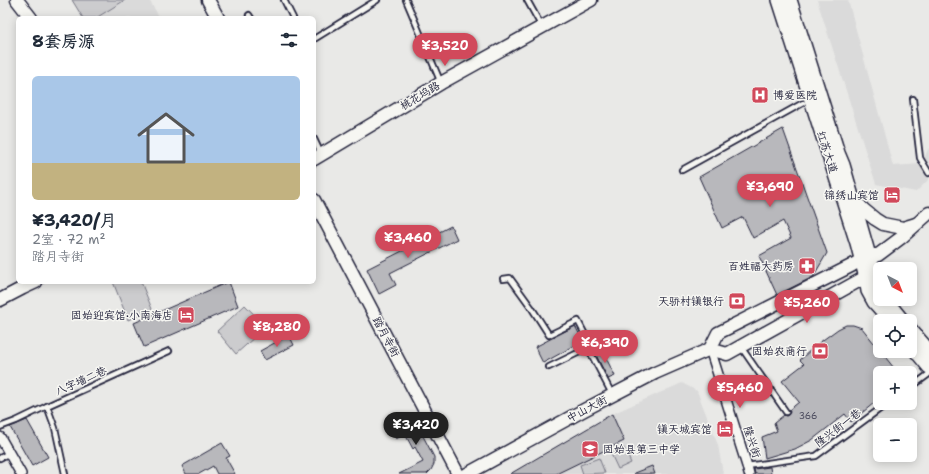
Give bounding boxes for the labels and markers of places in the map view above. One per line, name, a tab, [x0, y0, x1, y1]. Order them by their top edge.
pin: ¥3,520	[412, 33, 478, 67]
hospital icon: 博爱医院	[750, 85, 770, 105]
place label: 博爱医院	[773, 88, 817, 103]
pin: ¥3,690	[737, 174, 803, 208]
hotel icon: 锦绣山宾馆	[882, 185, 902, 205]
place label: 锦绣山宾馆	[824, 188, 879, 203]
pin: ¥3,460	[375, 225, 441, 259]
pharmacy icon: 百姓福大药房	[797, 256, 817, 276]
place label: 百姓福大药房	[728, 259, 794, 274]
pin: ¥5,260	[774, 290, 840, 324]
bank icon: 天骄村镇银行	[727, 291, 747, 311]
place label: 天骄村镇银行	[658, 294, 724, 309]
hotel icon: 固始迎宾馆·小南海店	[176, 305, 196, 325]
place label: 固始迎宾馆·小南海店	[71, 308, 173, 323]
pin: ¥8,280	[244, 314, 310, 348]
pin: ¥6,390	[572, 330, 638, 364]
bank icon: 固始农商行	[810, 341, 830, 361]
place label: 固始农商行	[752, 344, 807, 359]
pin: ¥5,460	[707, 375, 773, 409]
pin: ¥3,420	[383, 412, 449, 446]
hotel icon: 镇天城宾馆	[715, 419, 735, 439]
place label: 镇天城宾馆	[657, 422, 712, 437]
school or university icon: 固始县第三中学	[580, 439, 600, 459]
place label: 固始县第三中学	[603, 442, 680, 457]

